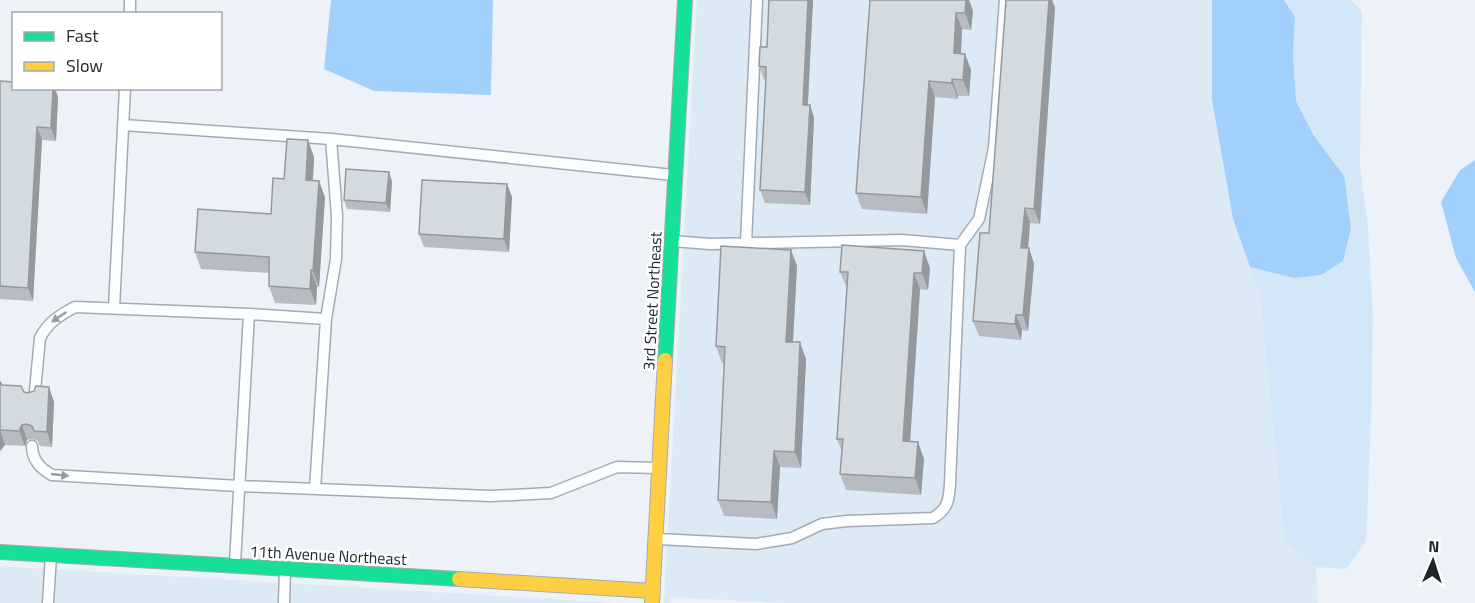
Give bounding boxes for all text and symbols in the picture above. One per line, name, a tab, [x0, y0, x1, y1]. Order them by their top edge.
legend	[12, 12, 222, 90]
text: Fast	[66, 22, 99, 49]
text: Slow	[66, 52, 103, 79]
street label: 3rd Street Northeast	[636, 231, 668, 371]
one-way arrow	[51, 311, 67, 322]
one-way arrow	[51, 470, 70, 480]
north arrow	[1403, 531, 1463, 591]
text: N	[1428, 534, 1440, 558]
street label: 11th Avenue Northeast	[249, 539, 408, 571]

